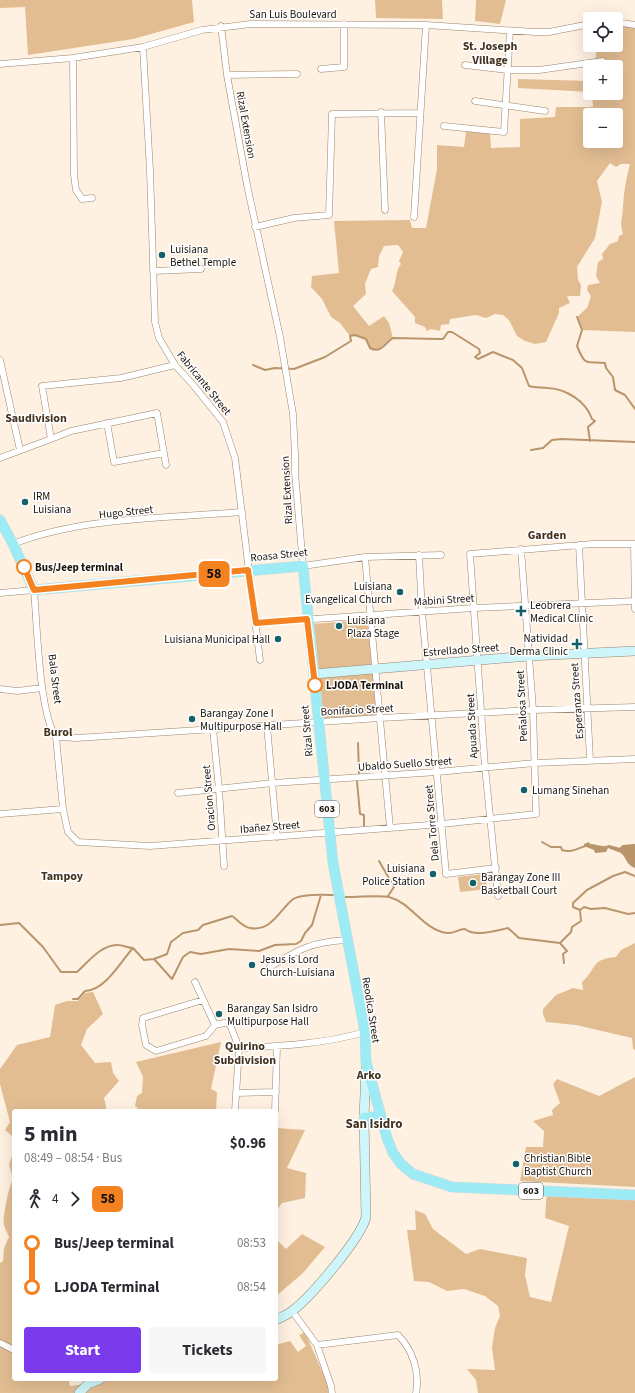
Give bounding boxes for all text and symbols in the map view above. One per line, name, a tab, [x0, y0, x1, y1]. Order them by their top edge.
street label: San Luis Boulevard	[249, 7, 337, 22]
map controls	[583, 12, 623, 148]
button: locate	[583, 12, 623, 52]
district label: St. Joseph Village	[463, 38, 518, 69]
button: +	[583, 60, 623, 100]
street label: Rizal Extension	[233, 90, 259, 160]
button: −	[583, 108, 623, 148]
place label: Luisiana Bethel Temple	[170, 242, 237, 270]
marker: Luisiana Bethel Temple	[157, 250, 167, 260]
street label: Fabricante Street	[173, 348, 235, 418]
district label: Saudivision	[5, 410, 67, 427]
street label: Rizal Extension	[278, 455, 296, 525]
place label: IRM Luisiana	[33, 489, 71, 517]
marker: IRM Luisiana	[20, 497, 30, 507]
street label: Hugo Street	[98, 502, 154, 522]
district label: Garden	[528, 527, 566, 544]
street label: Roasa Street	[250, 545, 309, 565]
marker: Bus/Jeep terminal	[16, 559, 32, 575]
place label: Bus/Jeep terminal	[35, 560, 124, 575]
line badge: 58	[196, 561, 232, 587]
text: 58	[207, 564, 221, 584]
place label: Luisiana Evangelical Church	[305, 579, 392, 607]
marker: Luisiana Evangelical Church	[395, 587, 405, 597]
street label: Mabini Street	[413, 590, 475, 610]
place label: Leobrera Medical Clinic	[530, 598, 593, 626]
marker: Leobrera Medical Clinic	[515, 605, 527, 617]
place label: Luisiana Plaza Stage	[347, 613, 400, 641]
marker: Luisiana Plaza Stage	[334, 621, 344, 631]
place label: Natividad Derma Clinic	[510, 631, 568, 659]
place label: Luisiana Municipal Hall	[164, 632, 270, 647]
marker: Luisiana Municipal Hall	[273, 634, 283, 644]
marker: Natividad Derma Clinic	[571, 638, 583, 650]
street label: Estrellado Street	[423, 640, 500, 660]
street label: Bala Street	[45, 653, 66, 705]
street label: Esperanza Street	[567, 662, 587, 740]
street label: Peñalosa Street	[513, 670, 531, 742]
marker: LJODA Terminal	[307, 677, 323, 693]
place label: LJODA Terminal	[326, 678, 404, 693]
street label: Apuada Street	[463, 693, 481, 759]
street label: Bonifacio Street	[320, 701, 394, 719]
street label: Rizal Street	[297, 704, 317, 757]
place label: Barangay Zone I Multipurpose Hall	[200, 706, 282, 734]
marker: Barangay Zone I Multipurpose Hall	[187, 714, 197, 724]
district label: Burol	[44, 724, 73, 741]
street label: Ubaldo Suello Street	[357, 753, 453, 775]
street label: Oracion Street	[199, 764, 219, 831]
place label: Lumang Sinehan	[532, 783, 609, 798]
street label: Dela Torre Street	[421, 784, 443, 862]
marker: Lumang Sinehan	[519, 785, 529, 795]
road number: 603	[315, 801, 339, 817]
street label: Ibañez Street	[239, 817, 301, 837]
place label: Luisiana Police Station	[362, 861, 425, 889]
district label: Tampoy	[41, 868, 84, 885]
marker: Luisiana Police Station	[428, 869, 438, 879]
place label: Barangay Zone III Basketball Court	[481, 870, 560, 898]
marker: Barangay Zone III Basketball Court	[468, 878, 478, 888]
place label: Jesus is Lord Church-Luisiana	[260, 952, 335, 980]
marker: Jesus is Lord Church-Luisiana	[247, 960, 257, 970]
street label: Reodica Street	[358, 976, 384, 1044]
place label: Barangay San Isidro Multipurpose Hall	[227, 1001, 318, 1029]
marker: Barangay San Isidro Multipurpose Hall	[214, 1009, 224, 1019]
district label: Quirino Subdivision	[214, 1038, 276, 1069]
district label: Arko	[356, 1067, 382, 1084]
district label: San Isidro	[345, 1115, 403, 1133]
text: 5 min	[24, 1118, 78, 1150]
text: $0.96	[230, 1133, 266, 1154]
text: 08:49 – 08:54 · Bus	[24, 1149, 122, 1167]
place label: Christian Bible Baptist Church	[524, 1151, 592, 1179]
marker: Christian Bible Baptist Church	[511, 1159, 521, 1169]
road number: 603	[519, 1183, 543, 1199]
icon: walk	[24, 1188, 46, 1210]
icon: forward	[64, 1188, 86, 1210]
text: 58	[100, 1189, 115, 1209]
text: 4	[52, 1190, 58, 1208]
text: Bus/Jeep terminal	[54, 1233, 174, 1254]
text: 08:53	[237, 1234, 266, 1252]
text: LJODA Terminal	[54, 1277, 159, 1298]
text: 08:54	[237, 1278, 266, 1296]
button: Start	[24, 1327, 141, 1373]
button: Tickets	[149, 1327, 266, 1373]

